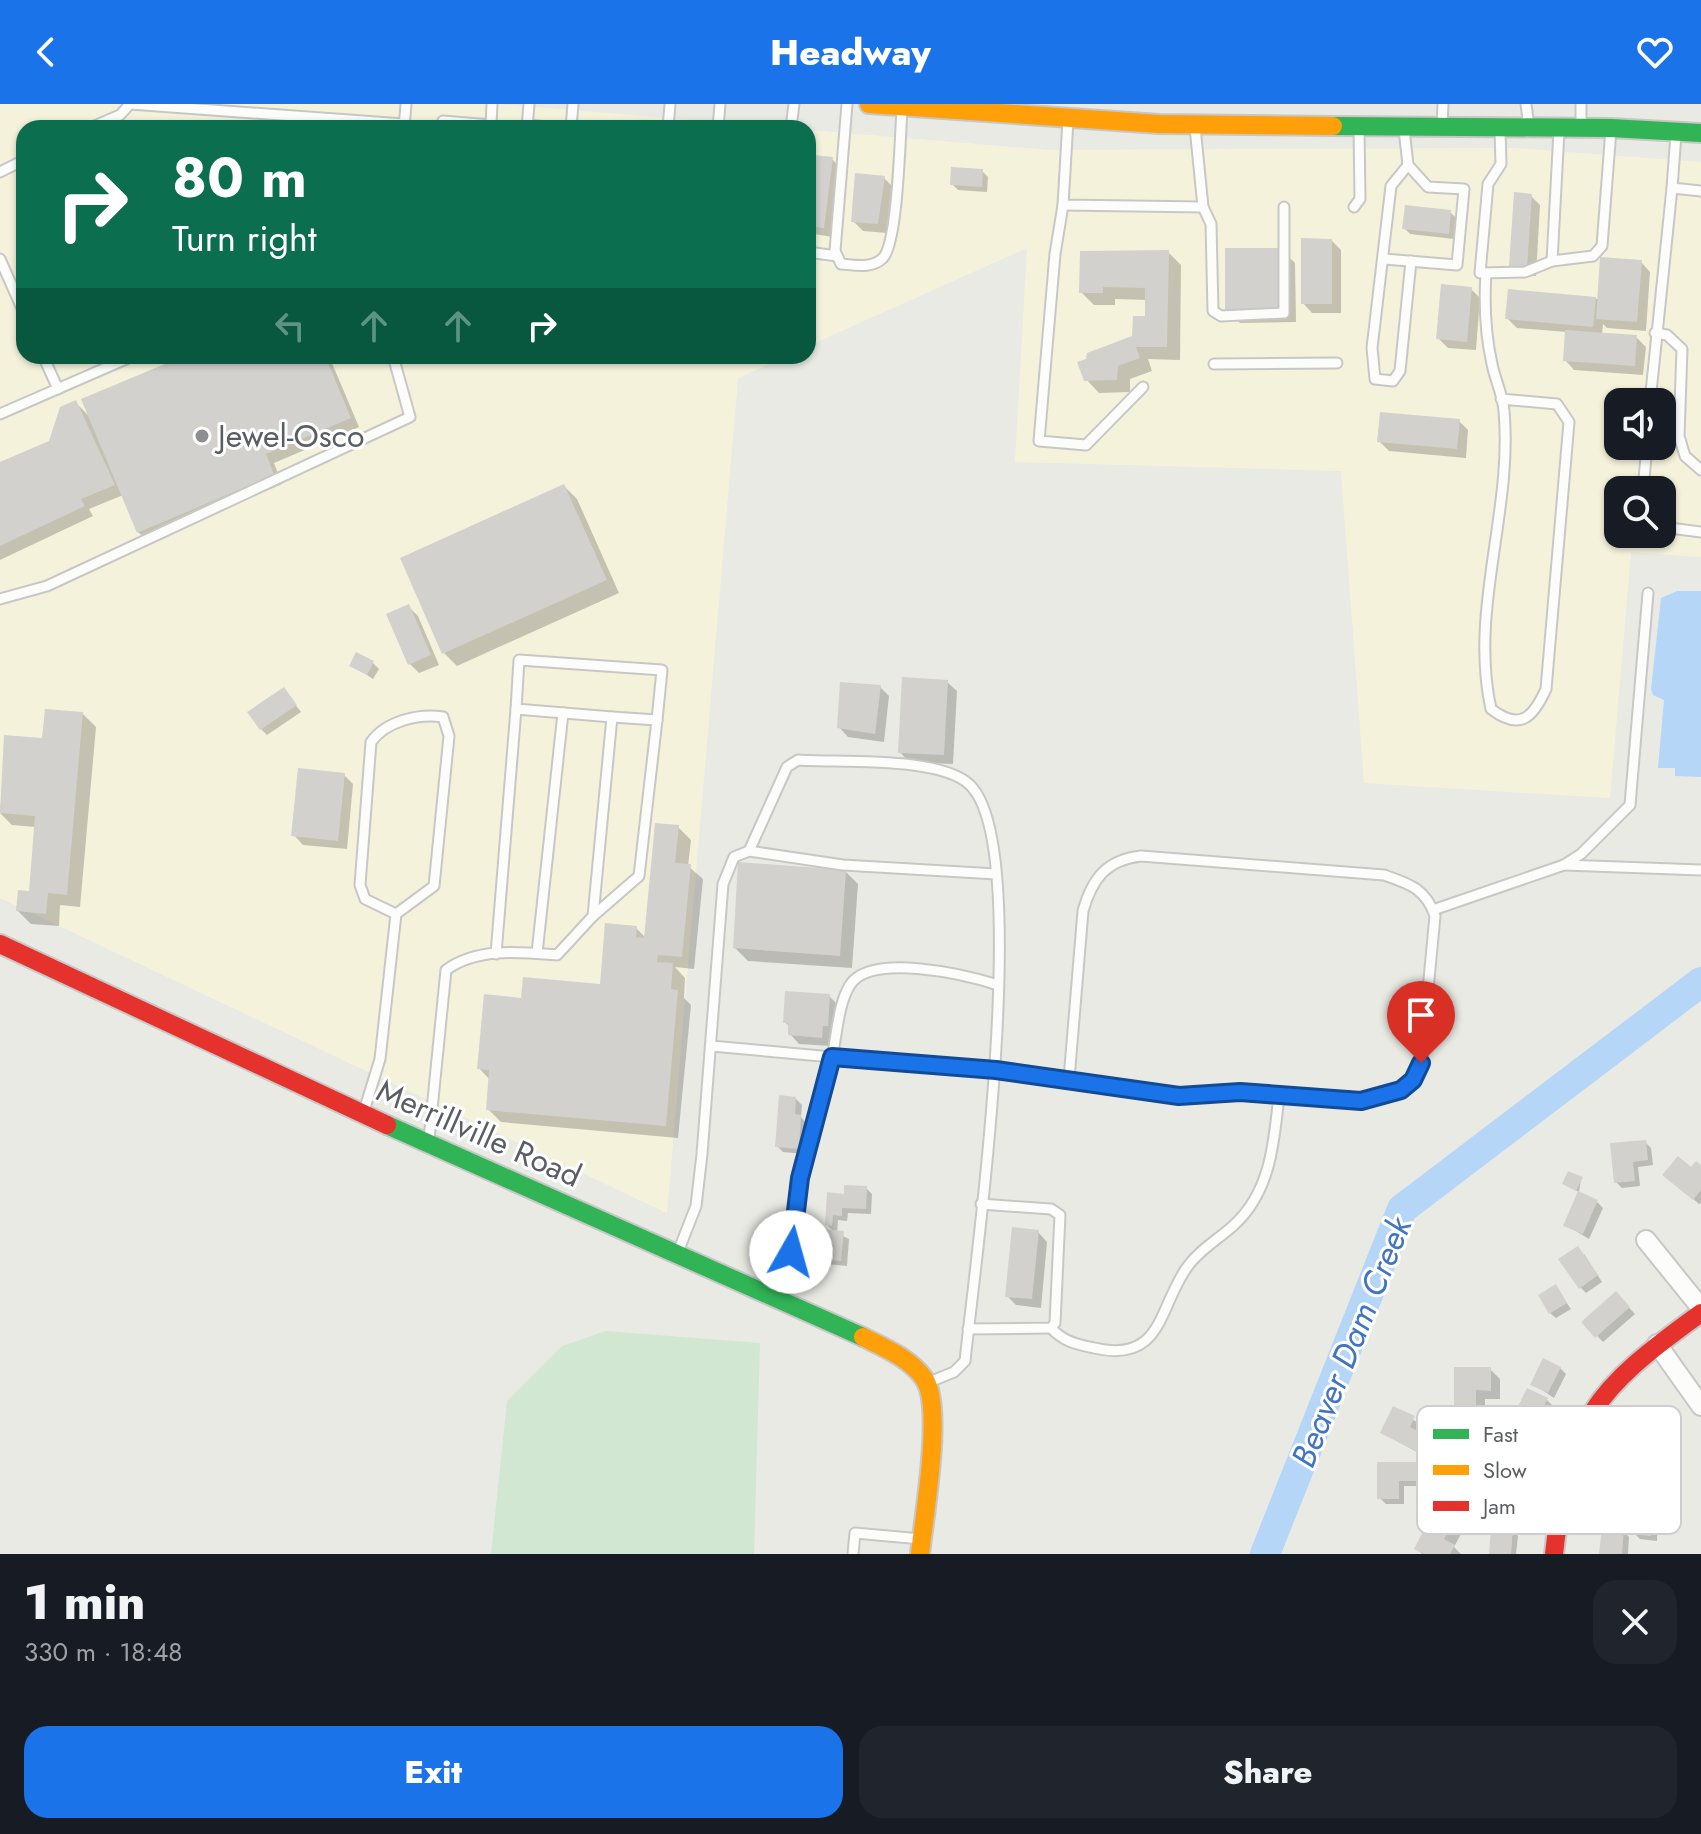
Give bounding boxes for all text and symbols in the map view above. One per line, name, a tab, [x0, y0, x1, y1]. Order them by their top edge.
text: Headway	[770, 26, 931, 78]
icon: back	[24, 30, 68, 74]
icon: heart	[1633, 30, 1677, 74]
text: 80 m	[172, 137, 307, 218]
icon: right	[40, 152, 144, 256]
text: Turn right	[172, 212, 317, 264]
icon: left	[268, 304, 312, 348]
icon: ahead	[352, 304, 396, 348]
icon: ahead	[436, 304, 480, 348]
icon: right	[520, 304, 564, 348]
map controls	[1604, 388, 1676, 548]
button: sound	[1604, 388, 1676, 460]
place label: Jewel-Osco	[214, 413, 364, 459]
marker: Jewel-Osco	[193, 427, 211, 445]
button: search	[1604, 476, 1676, 548]
pin	[1387, 981, 1455, 1063]
icon: arrive	[1399, 993, 1443, 1037]
street label: Merrillville Road	[369, 1067, 589, 1199]
water label: Beaver Dam Creek	[1279, 1208, 1425, 1475]
position arrow	[749, 1210, 833, 1294]
legend	[1417, 1406, 1681, 1534]
text: Fast	[1483, 1418, 1519, 1450]
text: Slow	[1483, 1454, 1527, 1486]
text: Jam	[1480, 1490, 1516, 1522]
text: 1 min	[24, 1568, 145, 1637]
button: close	[1593, 1580, 1677, 1664]
text: 330 m · 18:48	[24, 1633, 183, 1671]
button: Exit	[24, 1726, 843, 1818]
button: Share	[859, 1726, 1677, 1818]

